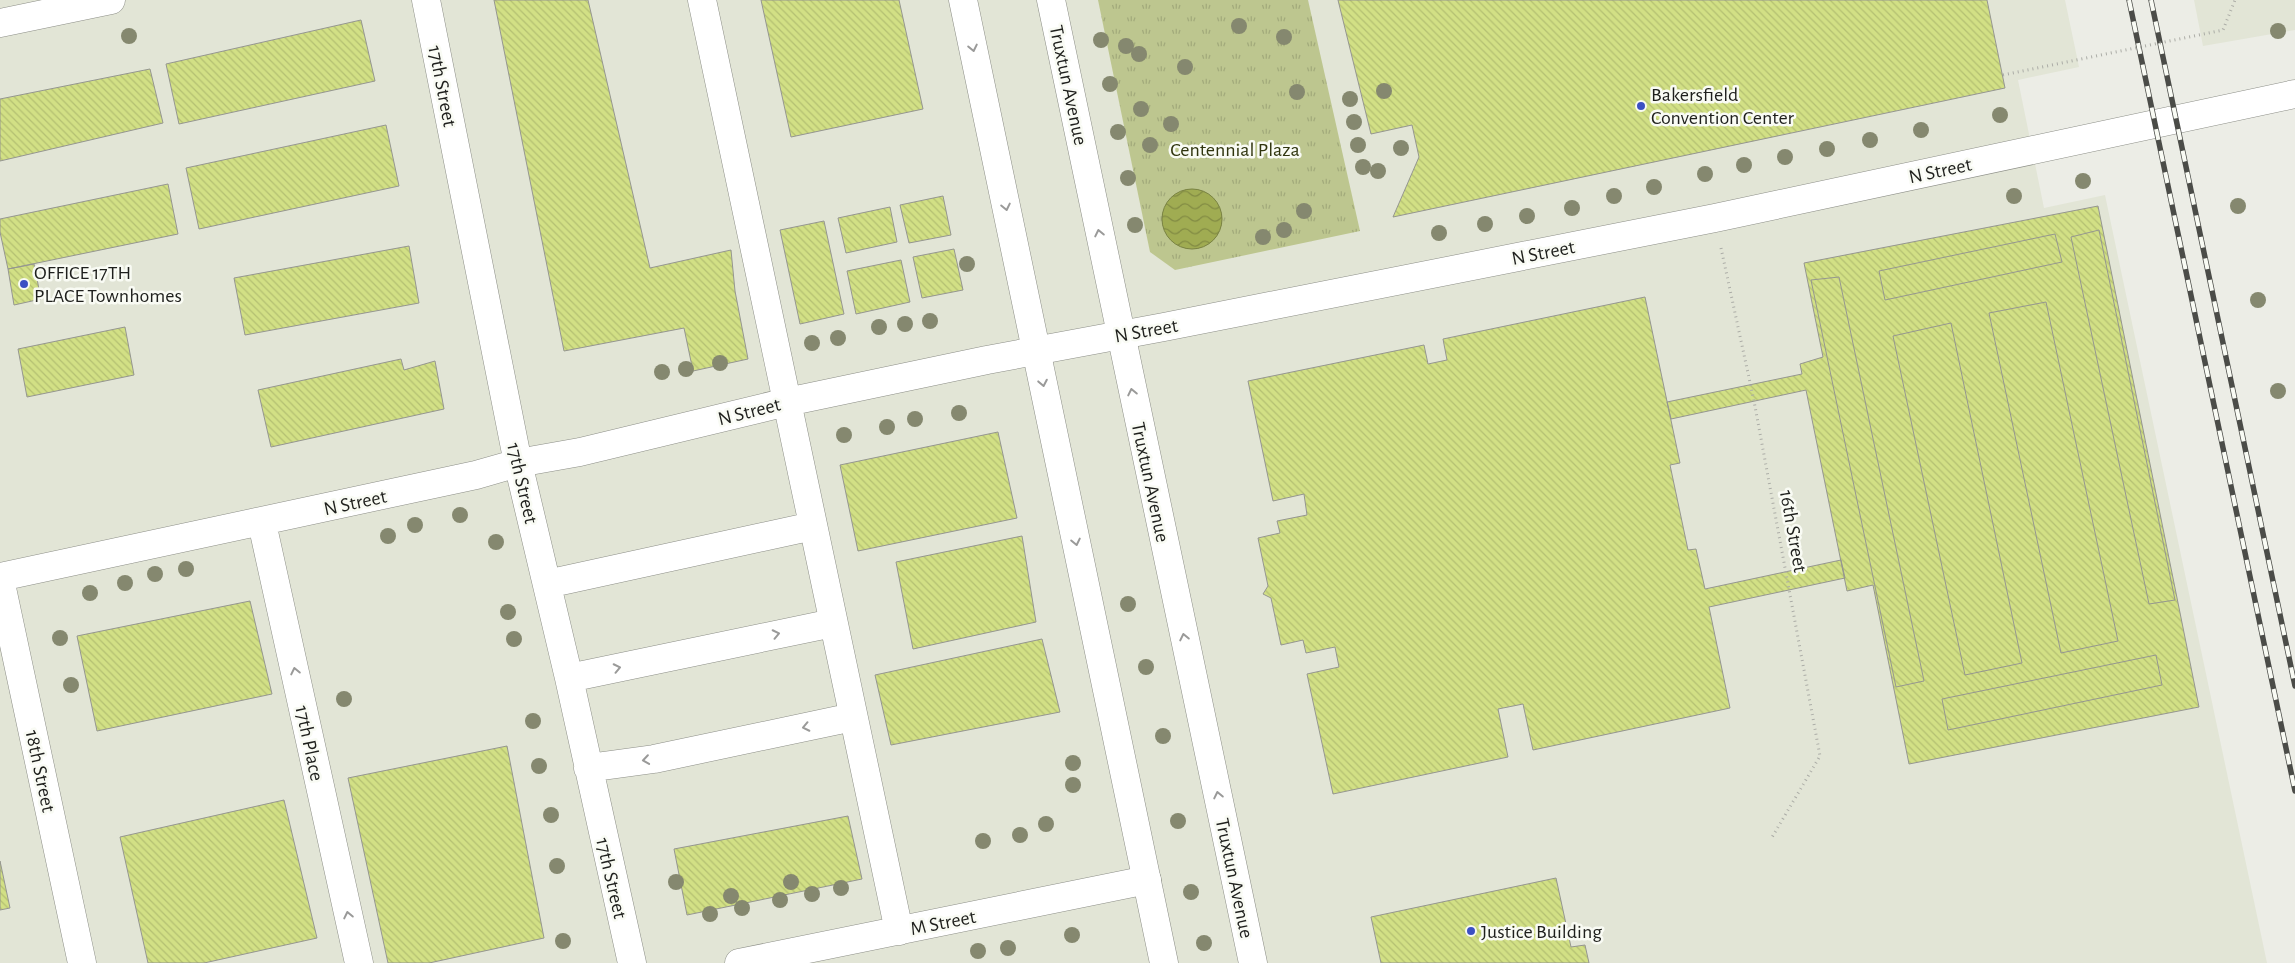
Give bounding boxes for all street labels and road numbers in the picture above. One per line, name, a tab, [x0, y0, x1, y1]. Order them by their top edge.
street label: Truxtun Avenue	[1046, 23, 1091, 147]
street label: 17th Street	[424, 44, 460, 129]
street label: N Street	[1907, 154, 1974, 187]
street label: N Street	[1510, 237, 1577, 269]
street label: N Street	[1113, 315, 1180, 346]
street label: N Street	[716, 394, 783, 429]
street label: Truxtun Avenue	[1128, 420, 1173, 544]
street label: 17th Street	[503, 441, 541, 526]
street label: N Street	[322, 486, 389, 519]
street label: 16th Street	[1776, 488, 1810, 575]
street label: 17th Place	[291, 704, 327, 783]
street label: 18th Street	[22, 728, 59, 815]
street label: Truxtun Avenue	[1212, 816, 1257, 940]
street label: 17th Street	[592, 836, 630, 921]
street label: M Street	[909, 907, 978, 939]

